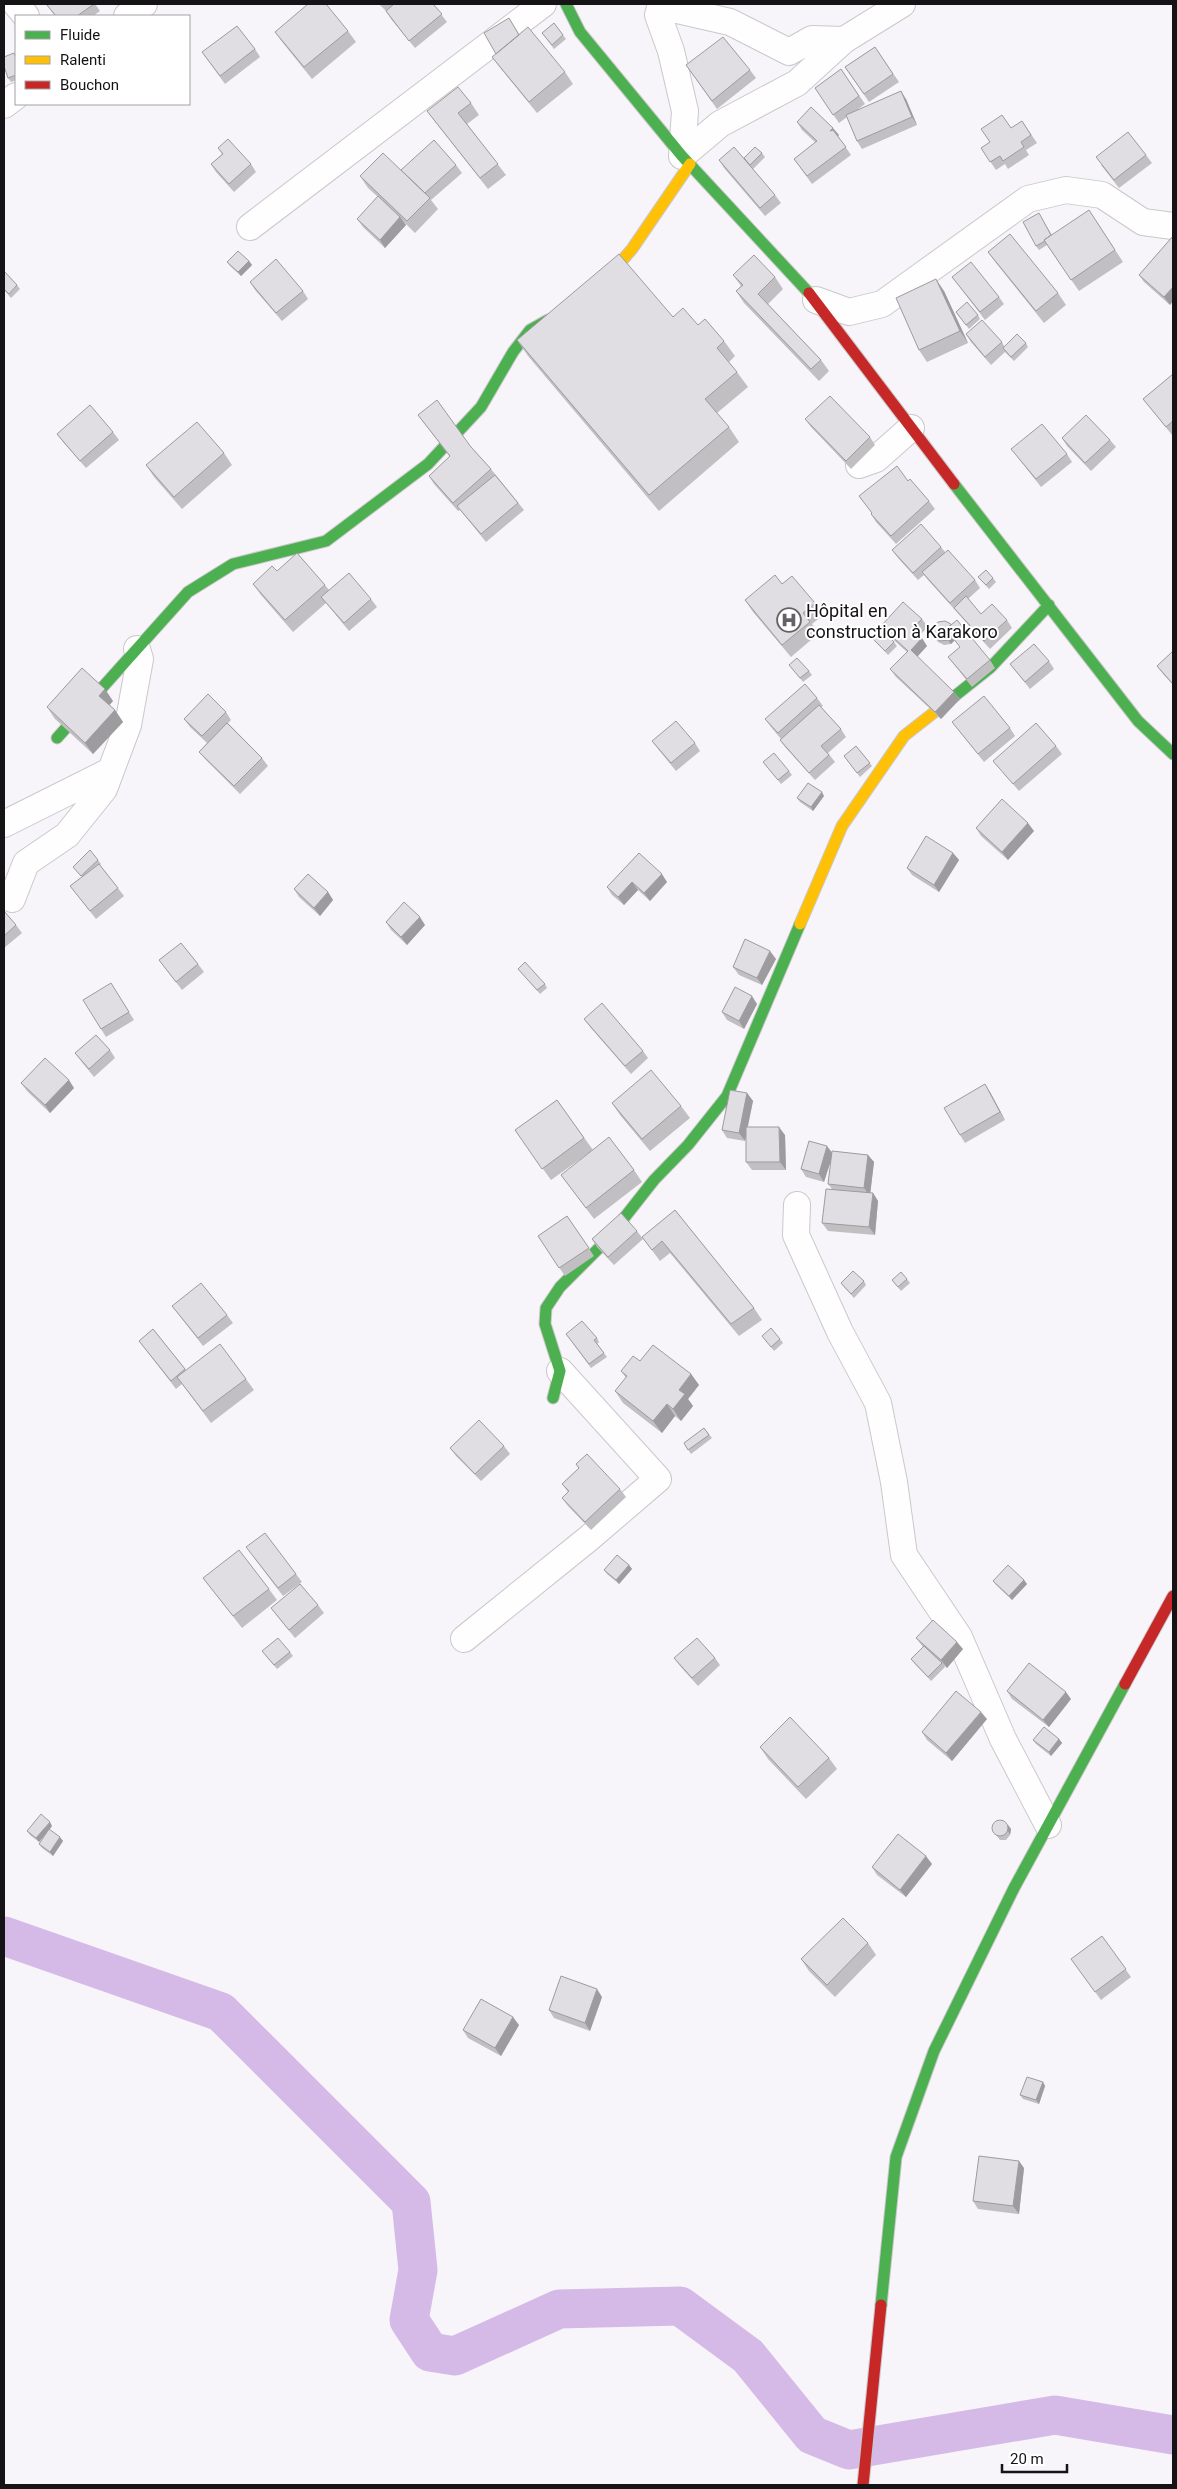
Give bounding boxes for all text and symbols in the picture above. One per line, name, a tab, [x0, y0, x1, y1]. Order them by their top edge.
legend	[15, 15, 190, 105]
text: Fluide	[60, 26, 100, 44]
text: Ralenti	[60, 51, 106, 69]
text: Bouchon	[60, 76, 119, 94]
place label: Hôpital en construction à Karakoro	[806, 600, 998, 642]
hospital icon: Hôpital en construction à Karakoro	[776, 607, 802, 633]
scale bar	[1002, 2442, 1067, 2474]
text: 20 m	[1010, 2450, 1044, 2468]

